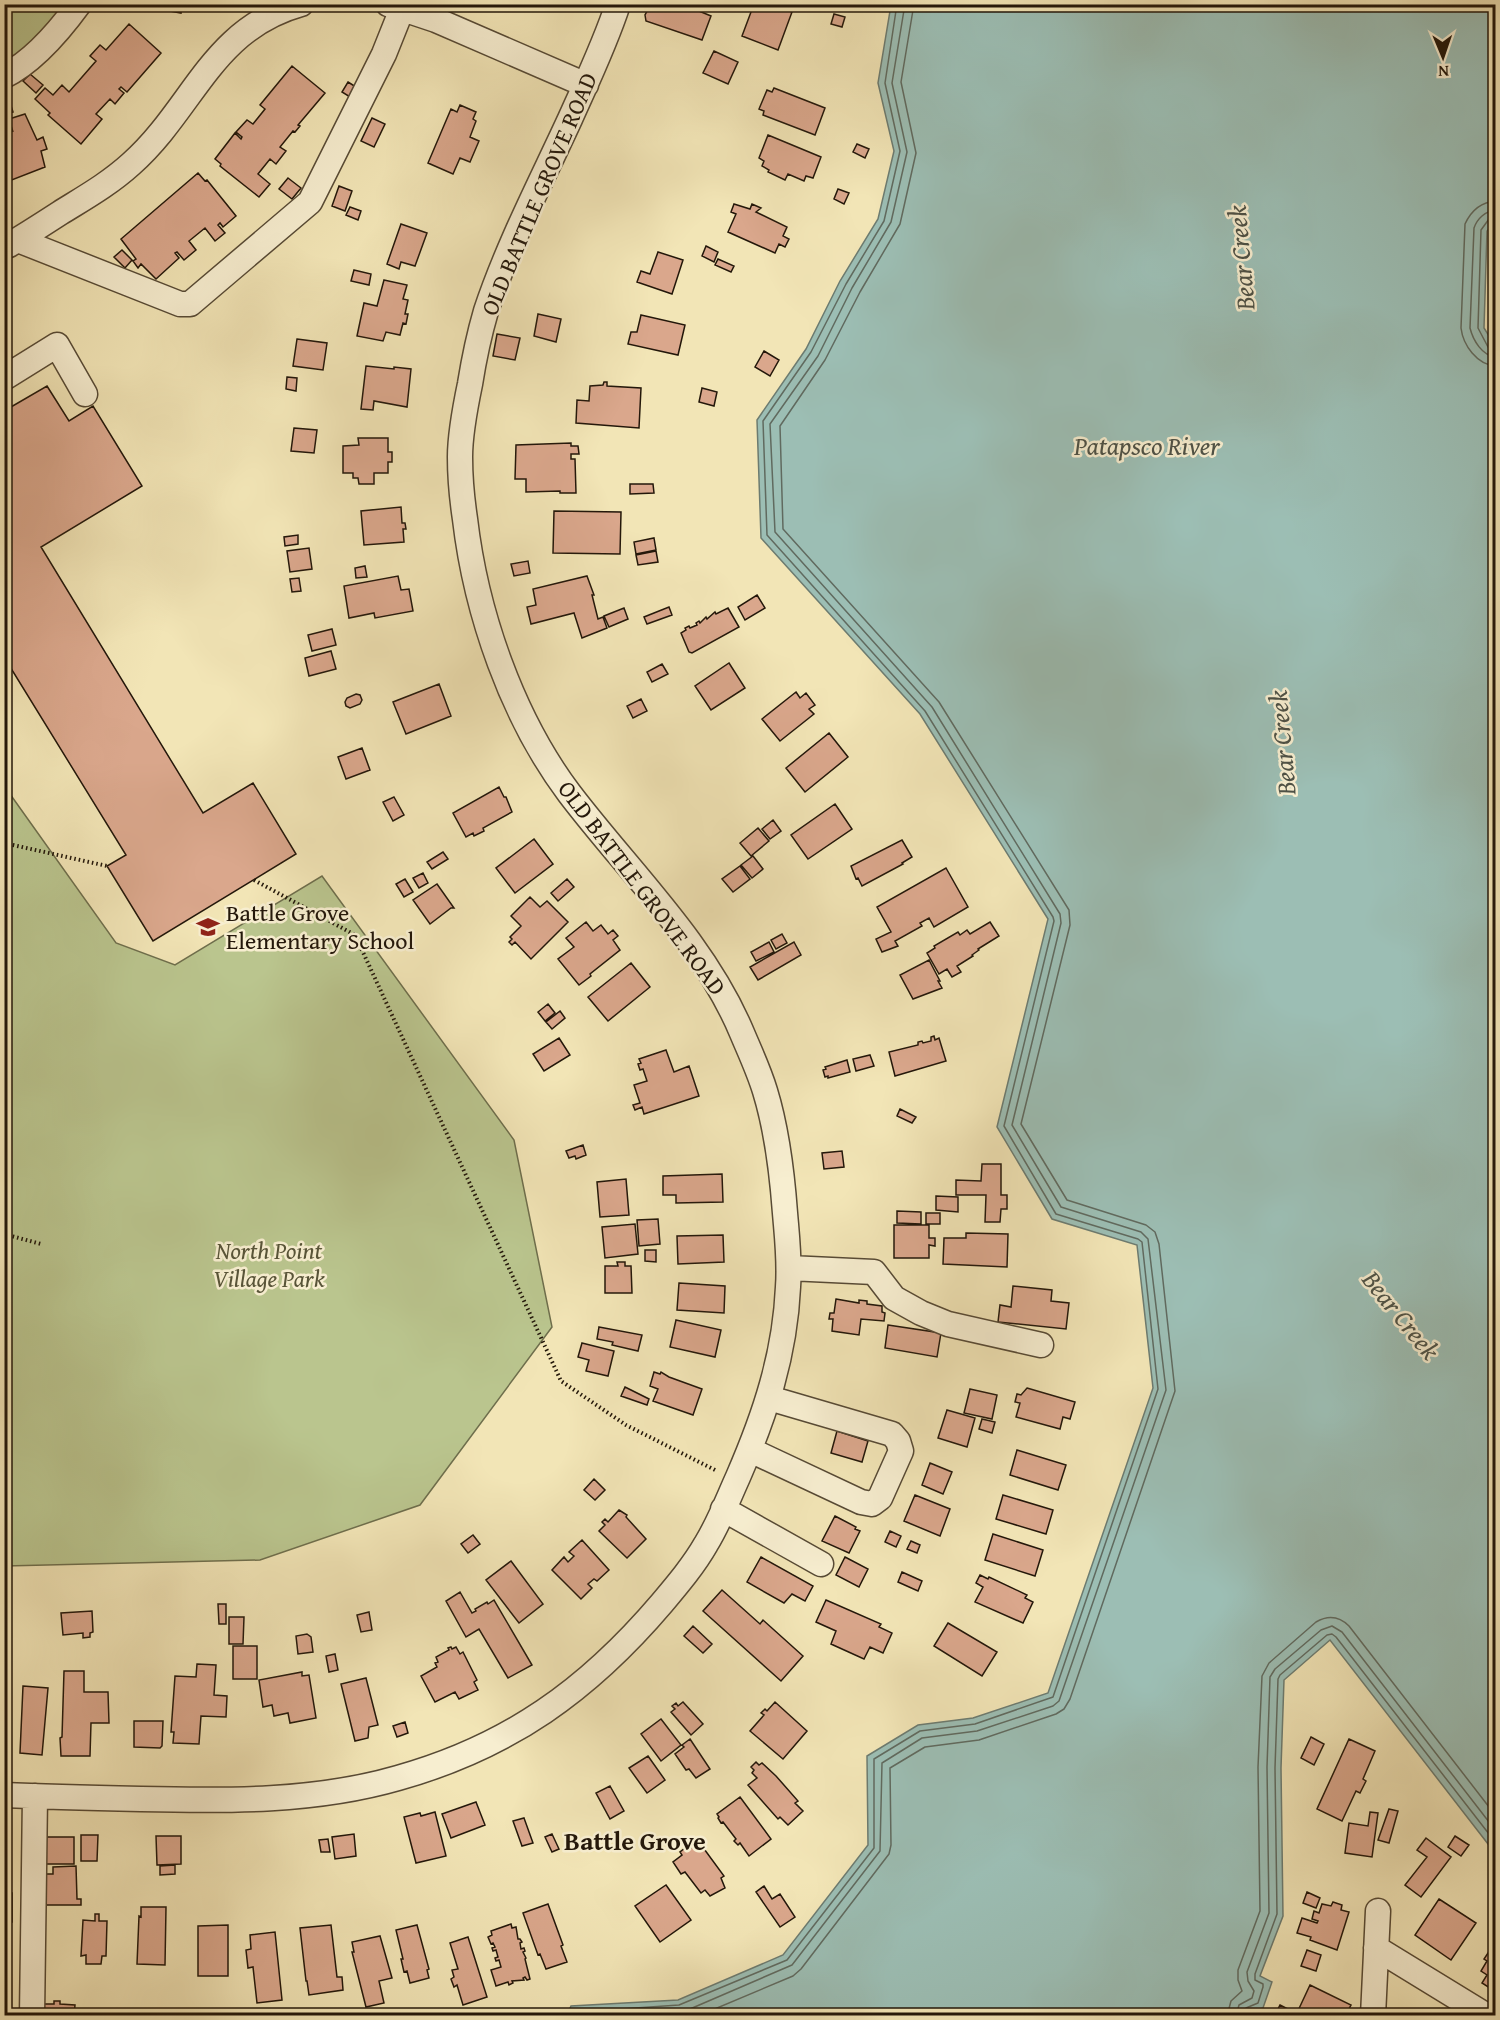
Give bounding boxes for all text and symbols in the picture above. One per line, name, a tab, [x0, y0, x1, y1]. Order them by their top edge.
north arrow	[1413, 27, 1473, 87]
text: N	[1437, 60, 1449, 84]
street label: OLD BATTLE GROVE ROAD	[471, 67, 606, 321]
water label: Bear Creek	[1216, 204, 1265, 313]
water label: Patapsco River	[1073, 426, 1221, 465]
water label: Bear Creek	[1257, 689, 1306, 798]
street label: OLD BATTLE GROVE ROAD	[550, 773, 735, 1002]
place label: Battle Grove Elementary School	[226, 895, 414, 958]
school or university icon: Battle Grove Elementary School	[195, 914, 221, 940]
park label: North Point Village Park	[213, 1233, 325, 1296]
water label: Bear Creek	[1352, 1261, 1450, 1368]
district label: Battle Grove	[564, 1821, 706, 1860]

